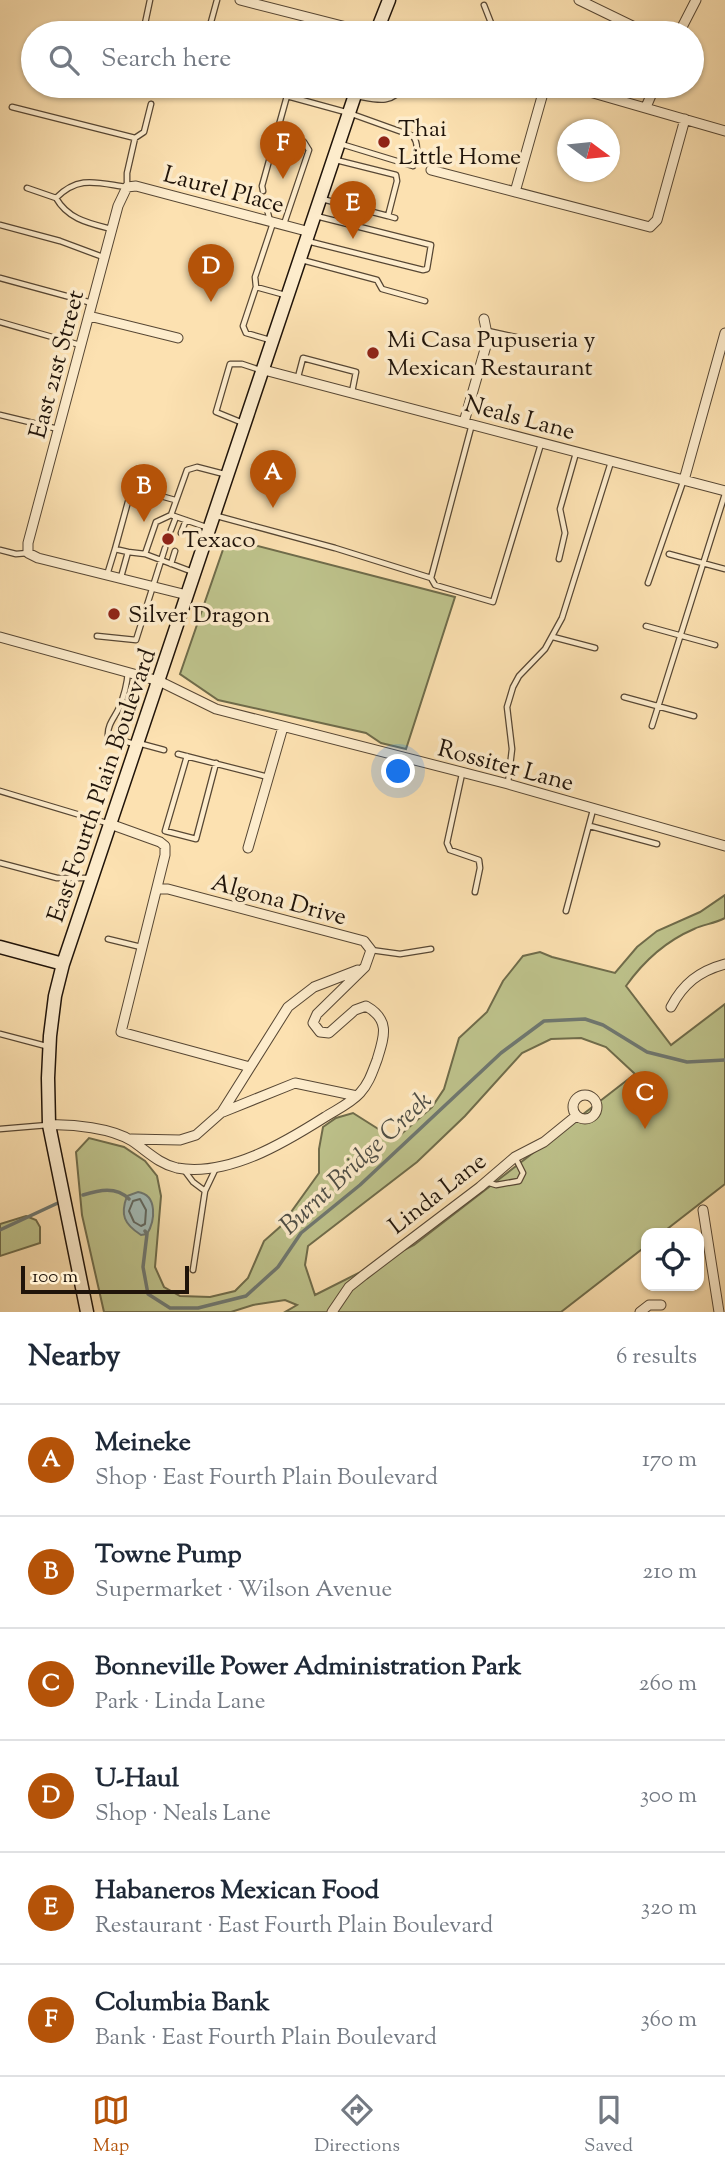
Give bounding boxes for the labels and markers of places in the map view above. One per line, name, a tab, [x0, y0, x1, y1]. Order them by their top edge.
place label: Thai Little Home	[398, 113, 521, 175]
pin: F	[260, 121, 306, 179]
marker: Thai Little Home	[376, 134, 392, 150]
pin: E	[330, 181, 376, 239]
pin: D	[188, 244, 234, 302]
place label: Mi Casa Pupuseria y Mexican Restaurant	[387, 324, 595, 386]
marker: Mi Casa Pupuseria y Mexican Restaurant	[365, 345, 381, 361]
pin: A	[250, 450, 296, 508]
pin: B	[121, 464, 167, 522]
place label: Texaco	[182, 524, 256, 558]
marker: Texaco	[160, 531, 176, 547]
place label: Silver Dragon	[128, 599, 270, 633]
marker: Silver Dragon	[106, 606, 122, 622]
pin: C	[622, 1071, 668, 1129]

